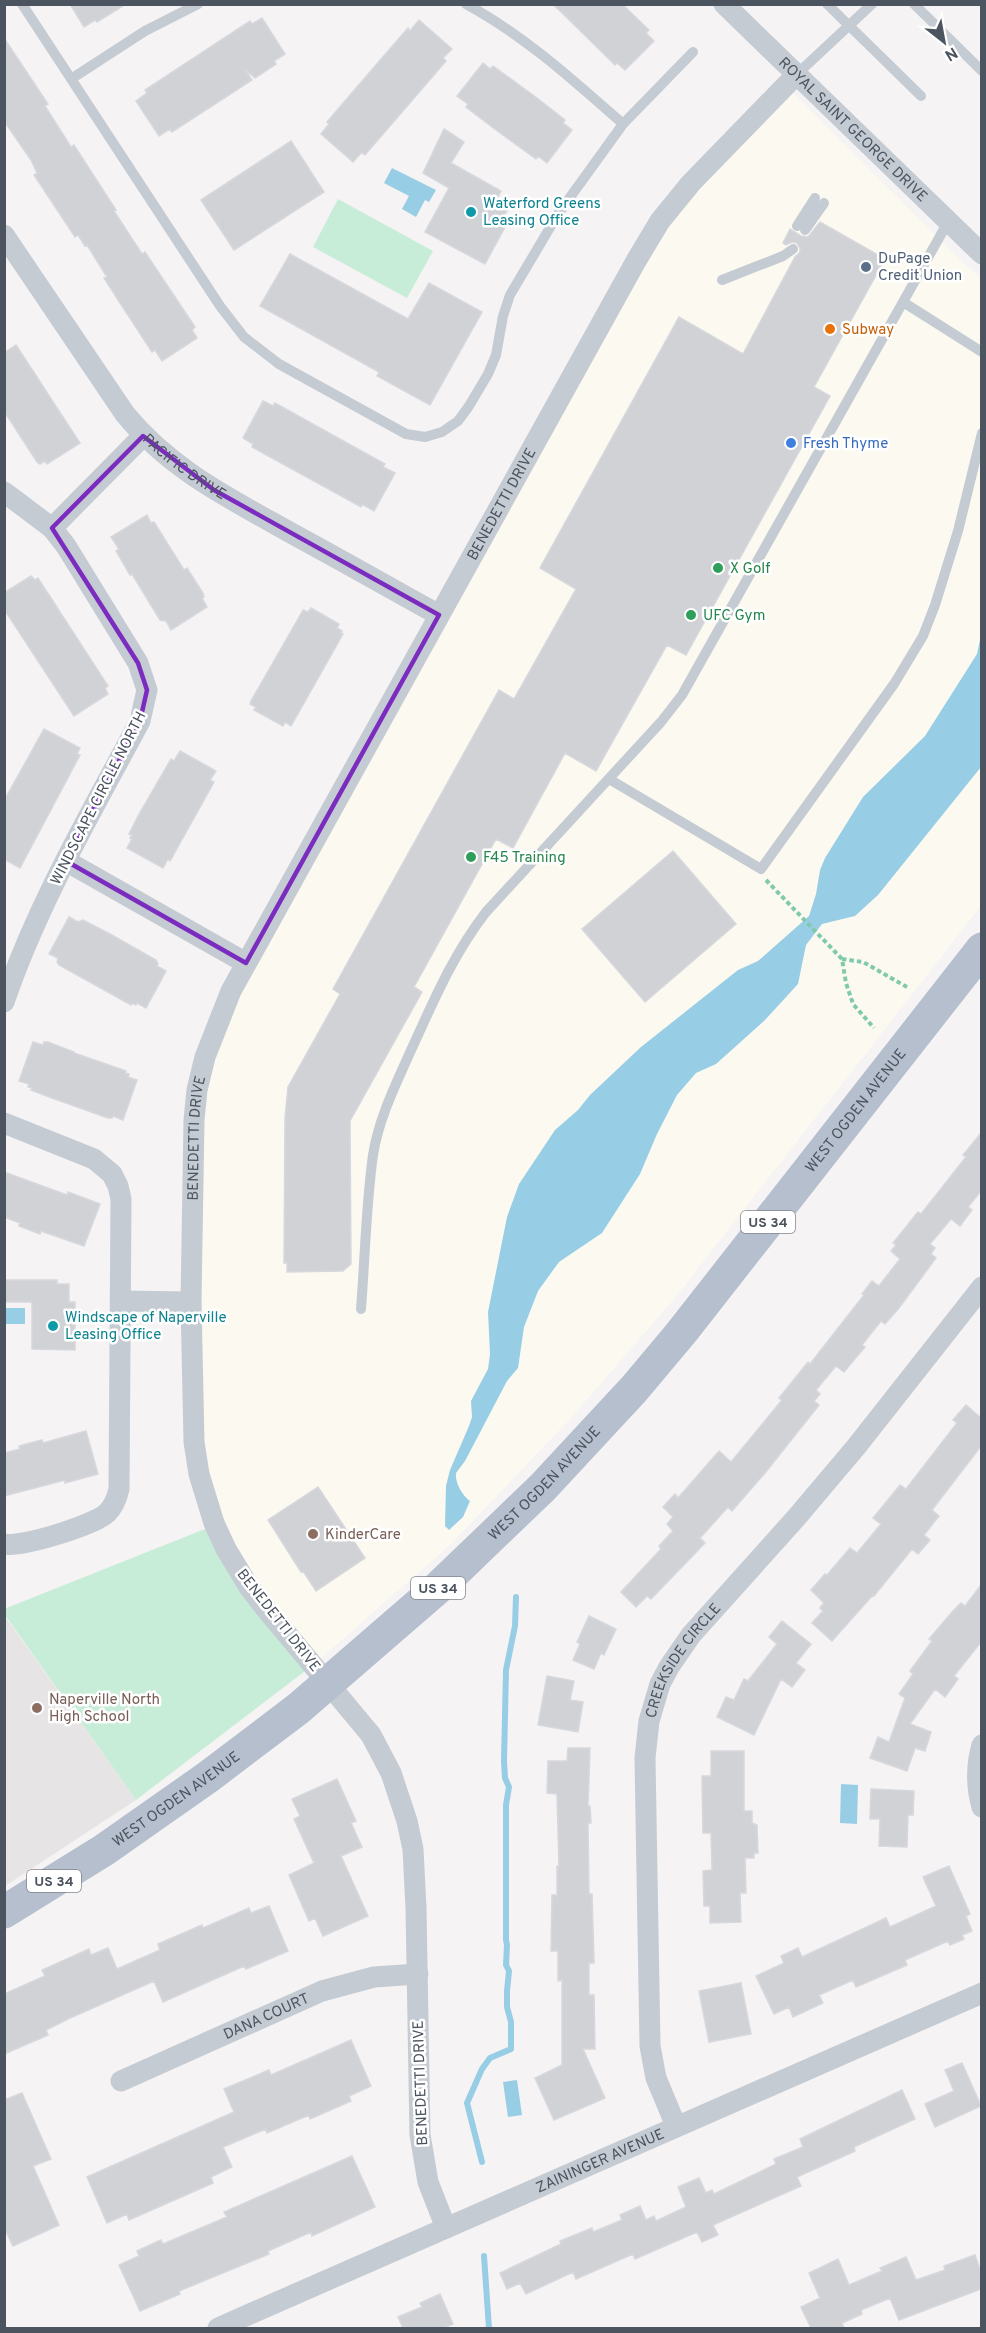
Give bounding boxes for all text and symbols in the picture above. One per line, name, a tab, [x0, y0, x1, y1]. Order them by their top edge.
north arrow	[914, 12, 974, 72]
text: N	[941, 42, 961, 65]
street label: ROYAL SAINT GEORGE DRIVE	[774, 54, 931, 207]
place label: Waterford Greens Leasing Office	[483, 195, 601, 231]
marker: Waterford Greens Leasing Office	[464, 205, 478, 219]
place label: DuPage Credit Union	[878, 250, 962, 286]
marker: DuPage Credit Union	[859, 260, 873, 274]
place label: Subway	[842, 321, 894, 340]
marker: Subway	[823, 322, 837, 336]
street label: PACIFIC DRIVE	[138, 430, 229, 505]
place label: Fresh Thyme	[803, 435, 888, 454]
marker: Fresh Thyme	[784, 436, 798, 450]
street label: BENEDETTI DRIVE	[464, 445, 541, 564]
place label: X Golf	[730, 560, 770, 579]
marker: X Golf	[711, 561, 725, 575]
place label: UFC Gym	[703, 607, 765, 626]
marker: UFC Gym	[684, 608, 698, 622]
street label: WINDSCAPE CIRCLE NORTH	[47, 709, 151, 889]
place label: F45 Training	[483, 849, 566, 868]
marker: F45 Training	[464, 850, 478, 864]
street label: WEST OGDEN AVENUE	[802, 1045, 911, 1177]
street label: BENEDETTI DRIVE	[185, 1074, 211, 1201]
road number: US 34	[741, 1211, 795, 1233]
place label: Windscape of Naperville Leasing Office	[65, 1309, 226, 1345]
marker: Windscape of Naperville Leasing Office	[46, 1319, 60, 1333]
street label: WEST OGDEN AVENUE	[485, 1423, 606, 1545]
place label: KinderCare	[325, 1526, 401, 1545]
marker: KinderCare	[306, 1527, 320, 1541]
street label: BENEDETTI DRIVE	[232, 1566, 324, 1676]
road number: US 34	[411, 1577, 465, 1599]
street label: CREEKSIDE CIRCLE	[642, 1600, 726, 1721]
place label: Naperville North High School	[49, 1691, 160, 1727]
marker: Naperville North High School	[30, 1701, 44, 1715]
street label: WEST OGDEN AVENUE	[109, 1748, 245, 1852]
road number: US 34	[27, 1870, 81, 1892]
street label: DANA COURT	[221, 1990, 313, 2045]
street label: BENEDETTI DRIVE	[410, 2020, 433, 2146]
street label: ZAININGER AVENUE	[533, 2125, 668, 2198]

